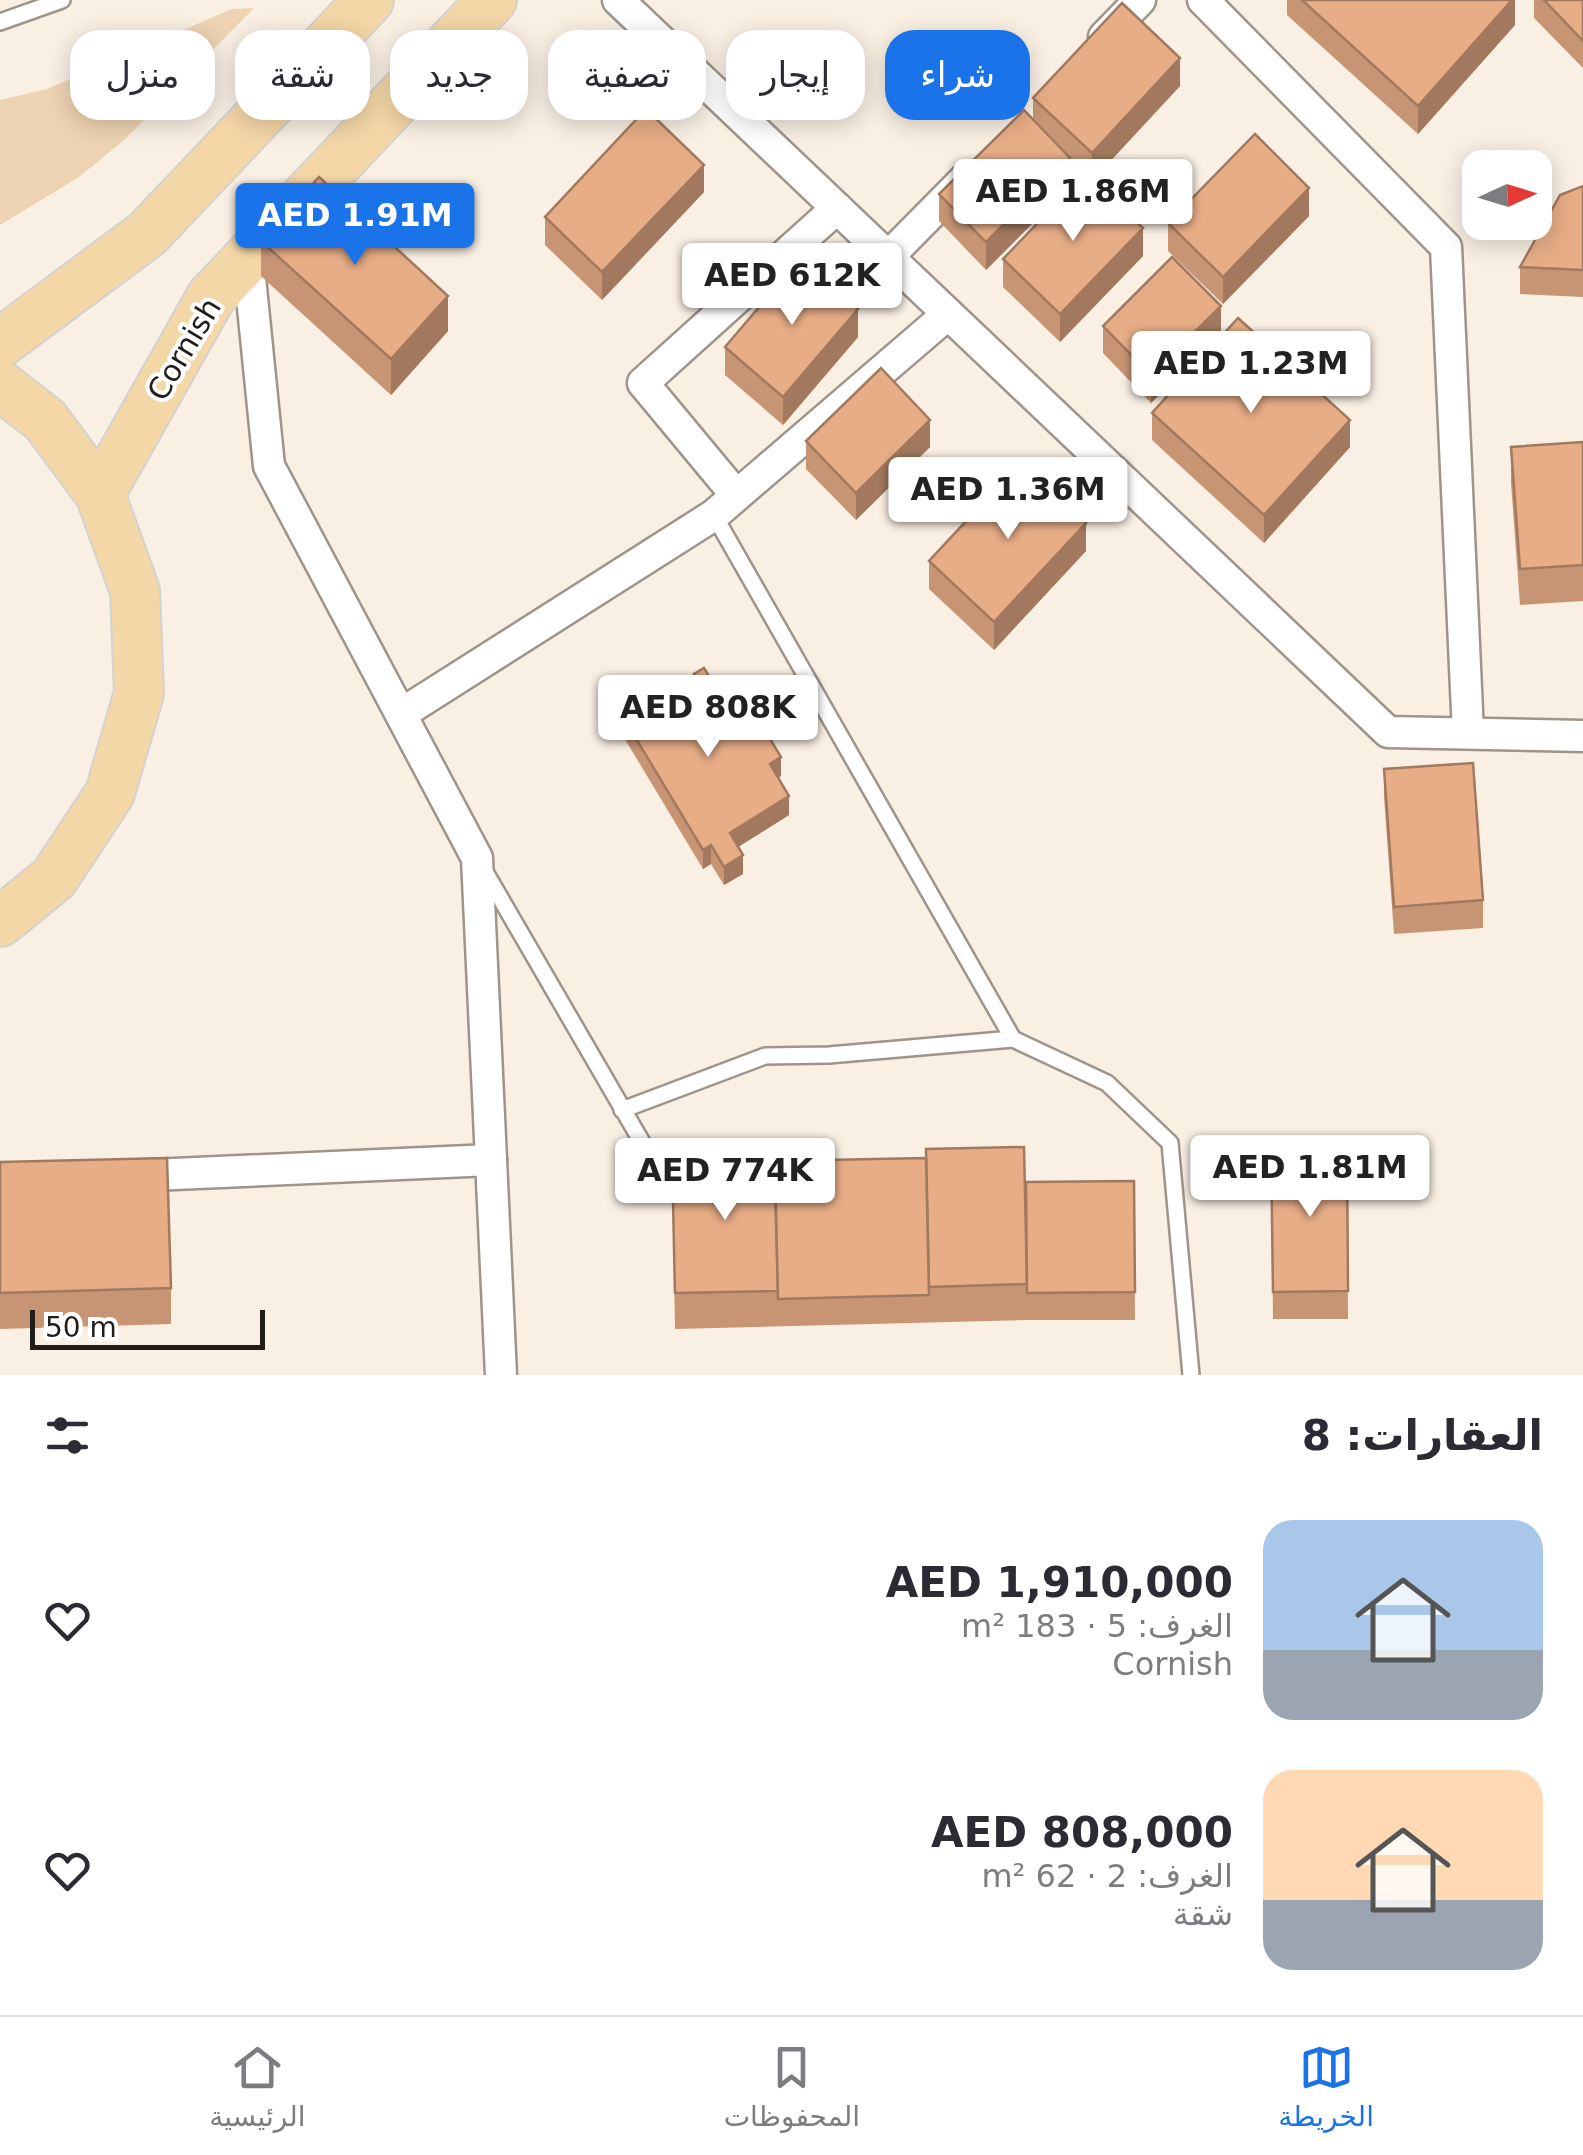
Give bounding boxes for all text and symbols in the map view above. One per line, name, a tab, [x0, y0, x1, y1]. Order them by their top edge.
chip: منزل	[70, 30, 215, 120]
chip: شقة	[235, 30, 370, 120]
chip: جديد	[390, 30, 528, 120]
chip: تصفية	[548, 30, 706, 120]
chip: إيجار	[726, 30, 865, 120]
chip: شراء	[885, 30, 1030, 120]
north arrow	[1462, 150, 1552, 240]
map controls	[1462, 150, 1552, 240]
pin: AED 1.86M	[959, 159, 1187, 244]
text: AED 1.86M	[975, 172, 1171, 210]
pin: AED 1.91M	[241, 183, 469, 268]
text: AED 1.91M	[257, 196, 453, 234]
pin: AED 612K	[689, 243, 895, 328]
text: AED 612K	[704, 256, 880, 294]
street label: Cornish	[140, 292, 228, 406]
pin: AED 1.23M	[1137, 331, 1365, 416]
text: AED 1.23M	[1153, 344, 1349, 382]
pin: AED 1.36M	[894, 457, 1122, 542]
text: AED 1.36M	[910, 470, 1106, 508]
pin: AED 808K	[605, 675, 811, 760]
text: AED 808K	[620, 688, 796, 726]
pin: AED 1.81M	[1196, 1135, 1424, 1220]
pin: AED 774K	[622, 1138, 828, 1223]
text: AED 1.81M	[1212, 1148, 1408, 1186]
text: AED 774K	[637, 1151, 813, 1189]
scale bar	[30, 1305, 265, 1350]
text: 50 m	[45, 1311, 117, 1344]
icon: filters	[40, 1408, 95, 1463]
text: العقارات: 8	[1302, 1411, 1543, 1460]
text: AED 1,910,000	[886, 1558, 1233, 1607]
icon: home	[1343, 1560, 1463, 1680]
icon: heart	[40, 1593, 95, 1648]
text: الغرف: 5 · 183 m²	[961, 1607, 1233, 1645]
text: Cornish	[1112, 1645, 1233, 1683]
text: AED 808,000	[931, 1808, 1233, 1857]
icon: home	[1343, 1810, 1463, 1930]
icon: heart	[40, 1843, 95, 1898]
text: الغرف: 2 · 62 m²	[981, 1857, 1233, 1895]
text: شقة	[1173, 1895, 1233, 1933]
tab: الرئيسية	[209, 2040, 306, 2133]
tab: المحفوظات	[724, 2040, 860, 2133]
tab: الخريطة	[1278, 2040, 1374, 2133]

